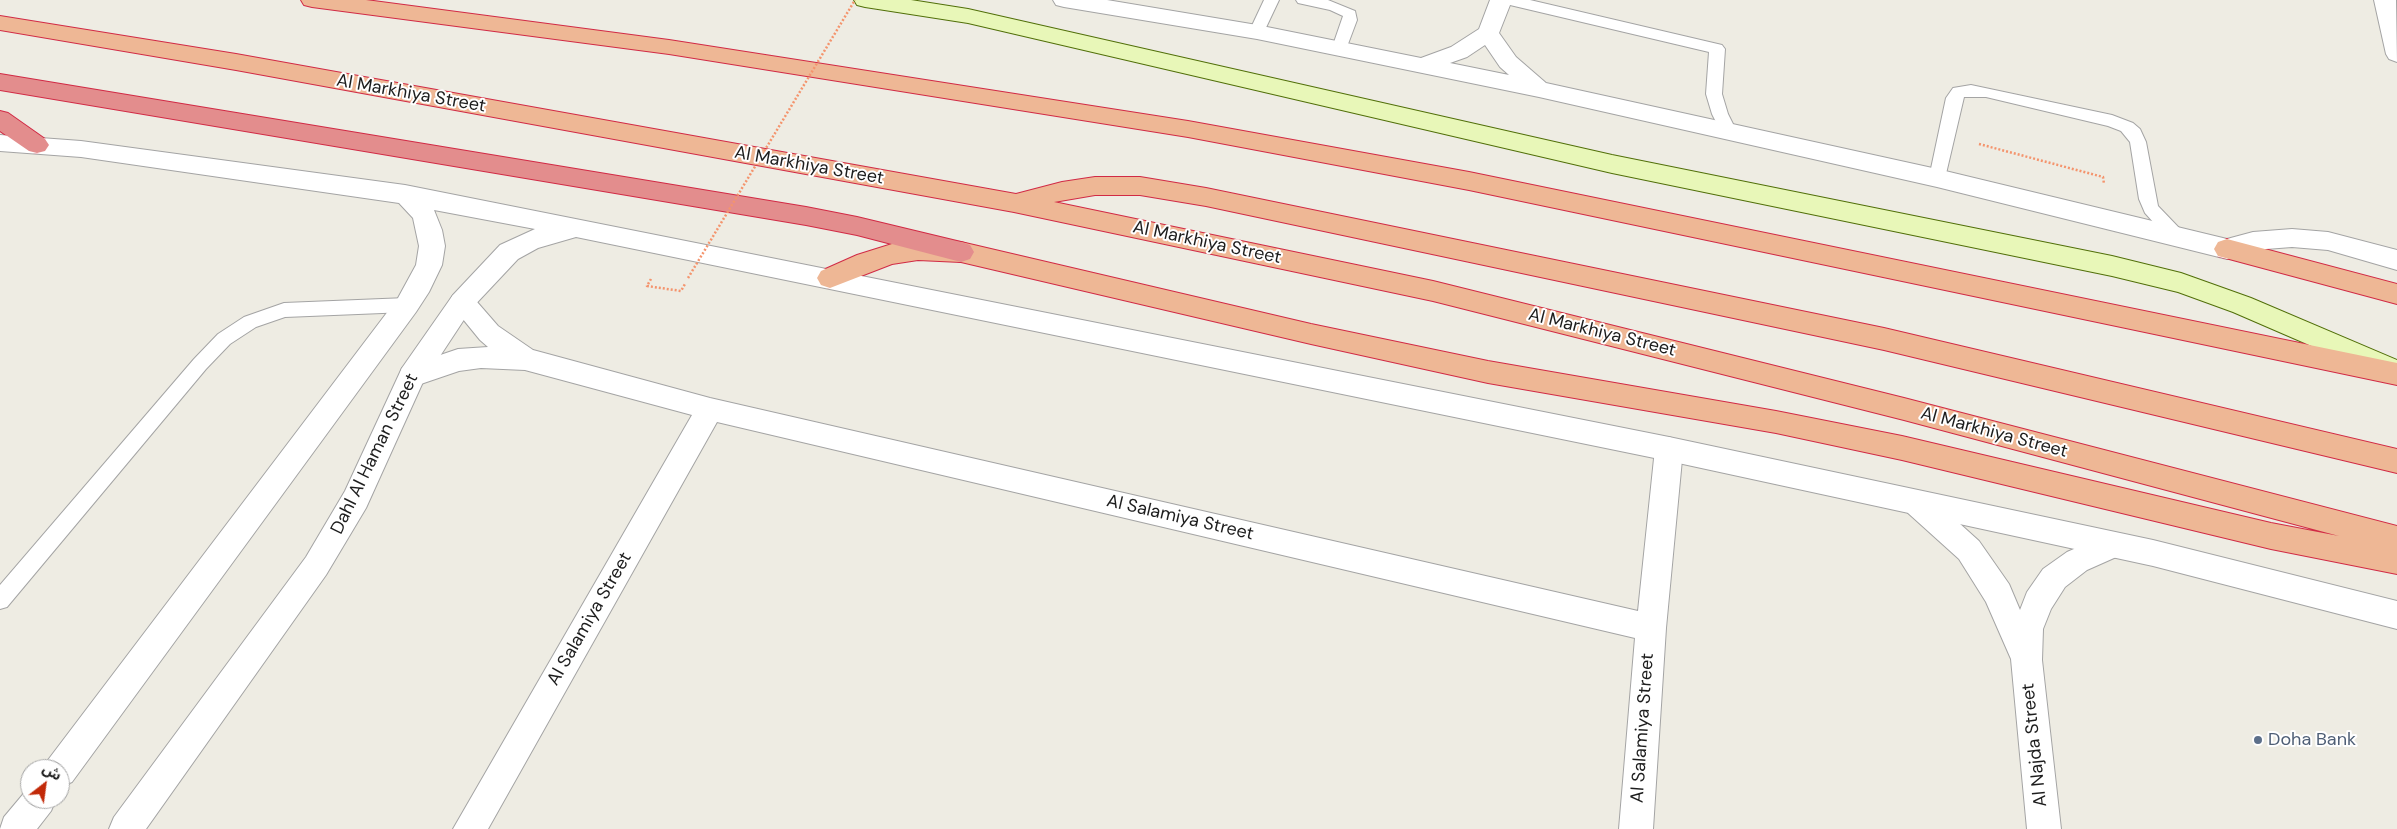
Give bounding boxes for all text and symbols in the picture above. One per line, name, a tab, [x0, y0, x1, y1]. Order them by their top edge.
street label: Al Markhiya Street	[335, 70, 487, 118]
street label: Al Markhiya Street	[733, 142, 885, 190]
street label: Al Markhiya Street	[1131, 217, 1283, 269]
street label: Al Markhiya Street	[1526, 304, 1678, 362]
street label: Dahl Al Haman Street	[327, 370, 423, 538]
street label: Al Markhiya Street	[1918, 403, 2070, 463]
street label: Al Salamiya Street	[1104, 491, 1256, 545]
street label: Al Salamiya Street	[543, 549, 637, 689]
street label: Al Salamiya Street	[1627, 652, 1659, 804]
street label: Al Najda Street	[2018, 682, 2052, 808]
place label: Doha Bank	[2268, 729, 2356, 751]
marker: Doha Bank	[2252, 734, 2264, 746]
north arrow	[20, 759, 70, 809]
text: ش	[39, 759, 65, 784]

